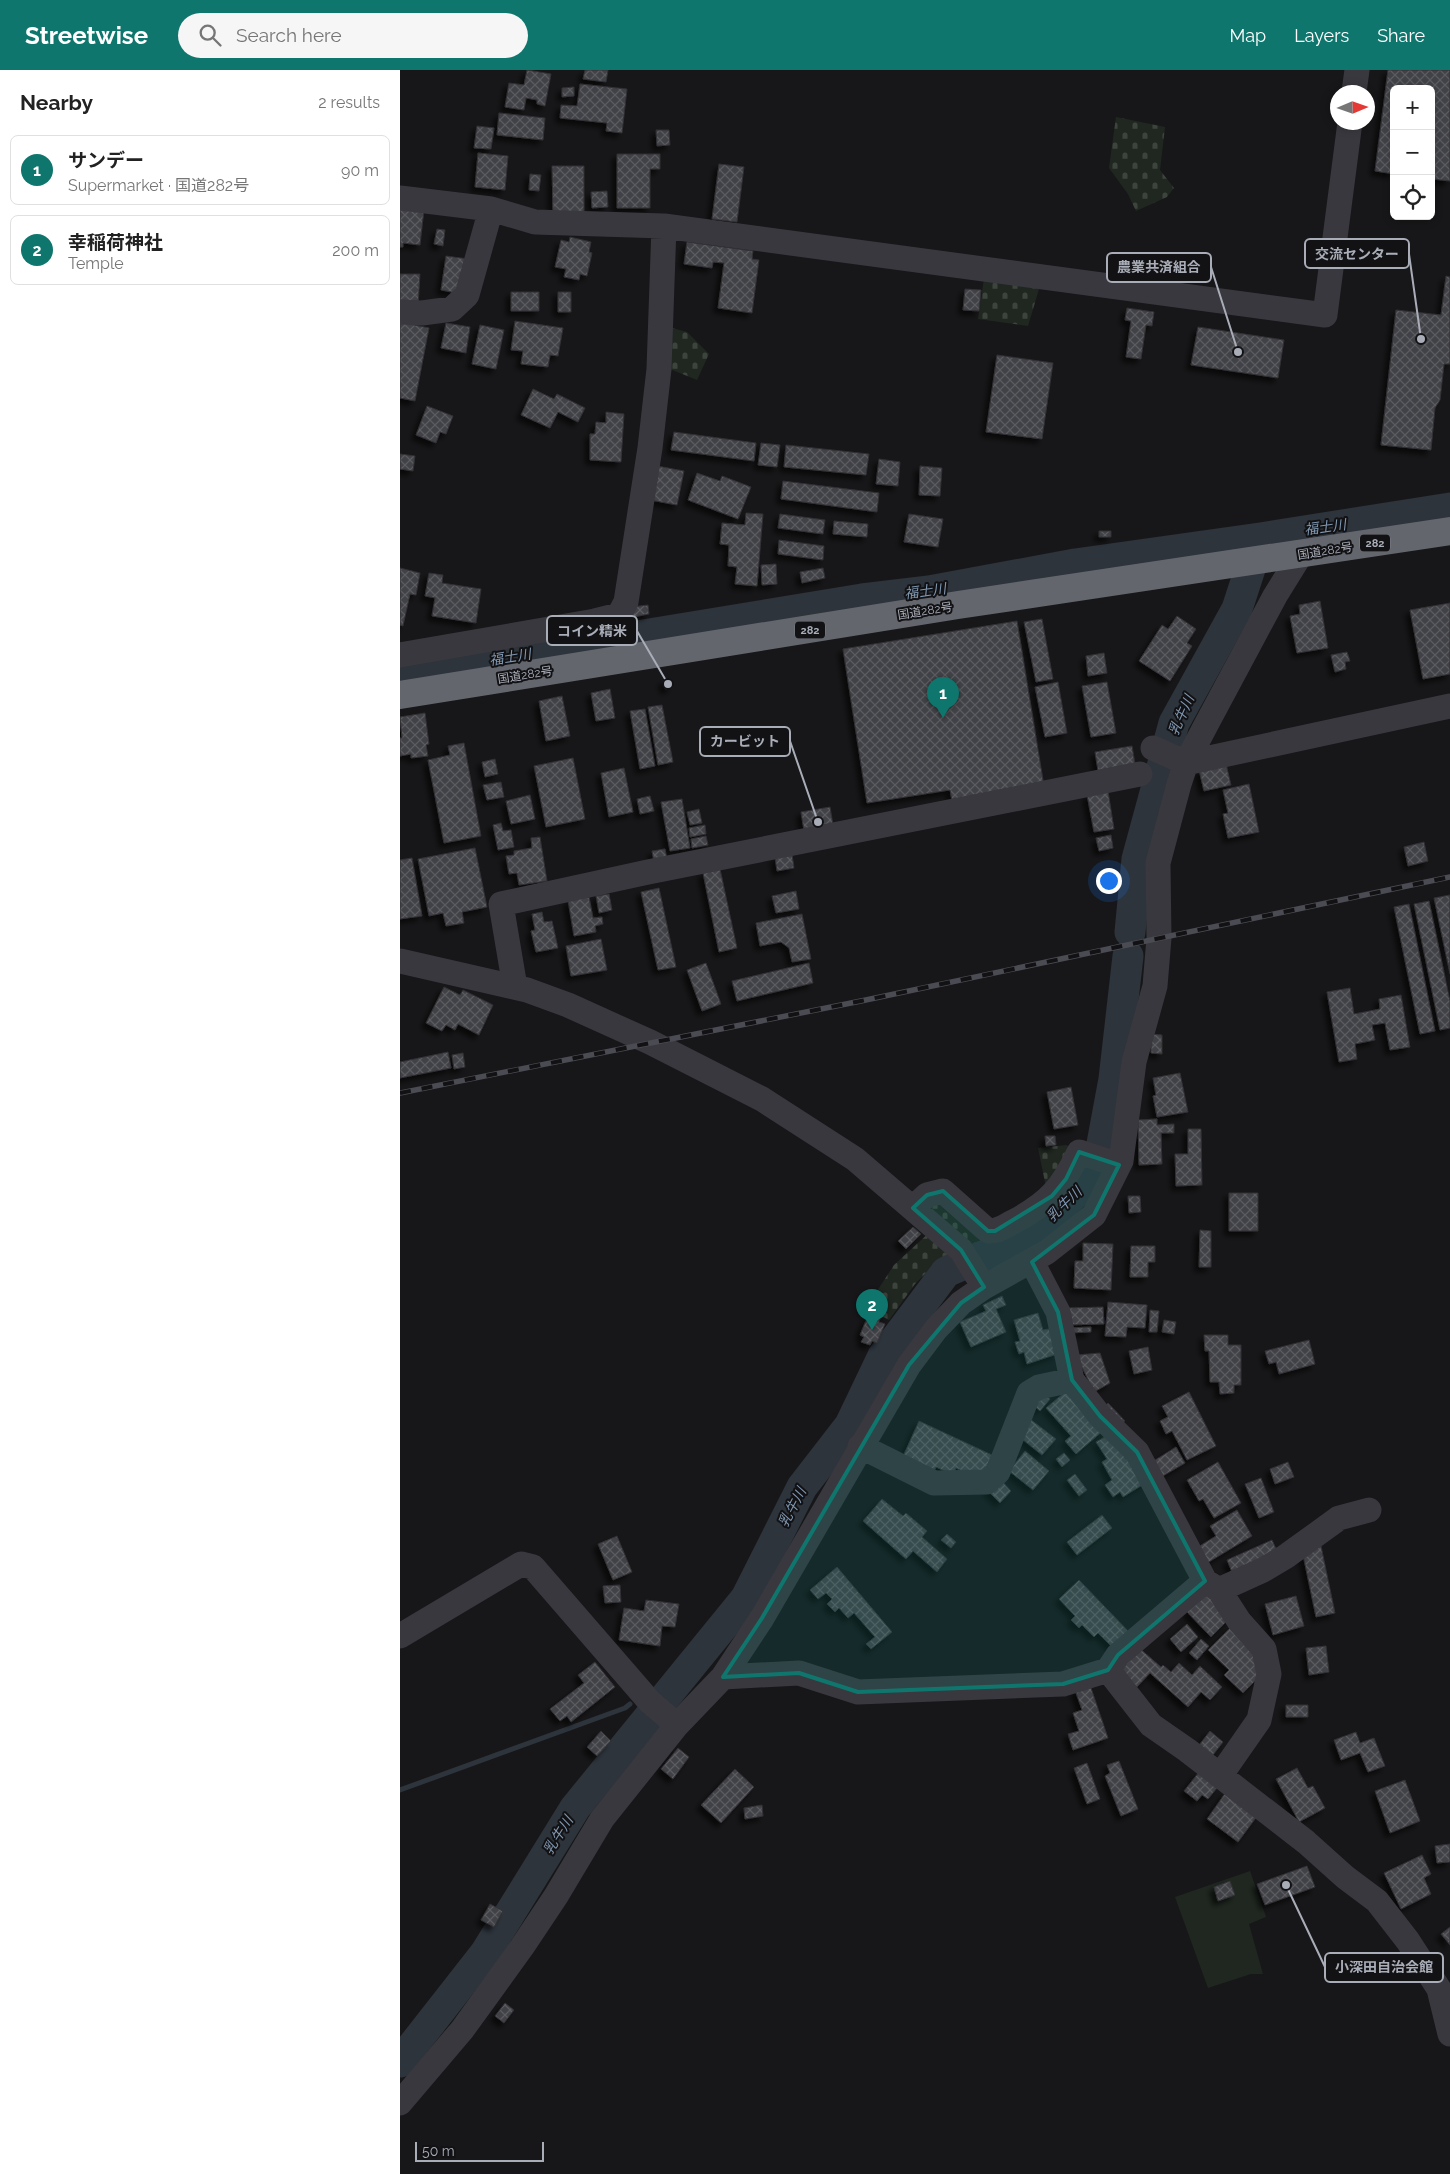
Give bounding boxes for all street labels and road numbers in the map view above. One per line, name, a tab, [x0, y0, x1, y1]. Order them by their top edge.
road number: 282	[1360, 534, 1390, 552]
street label: 国道282号	[1296, 540, 1354, 562]
street label: 国道282号	[896, 600, 954, 622]
road number: 282	[795, 622, 825, 638]
street label: 国道282号	[496, 664, 554, 686]

